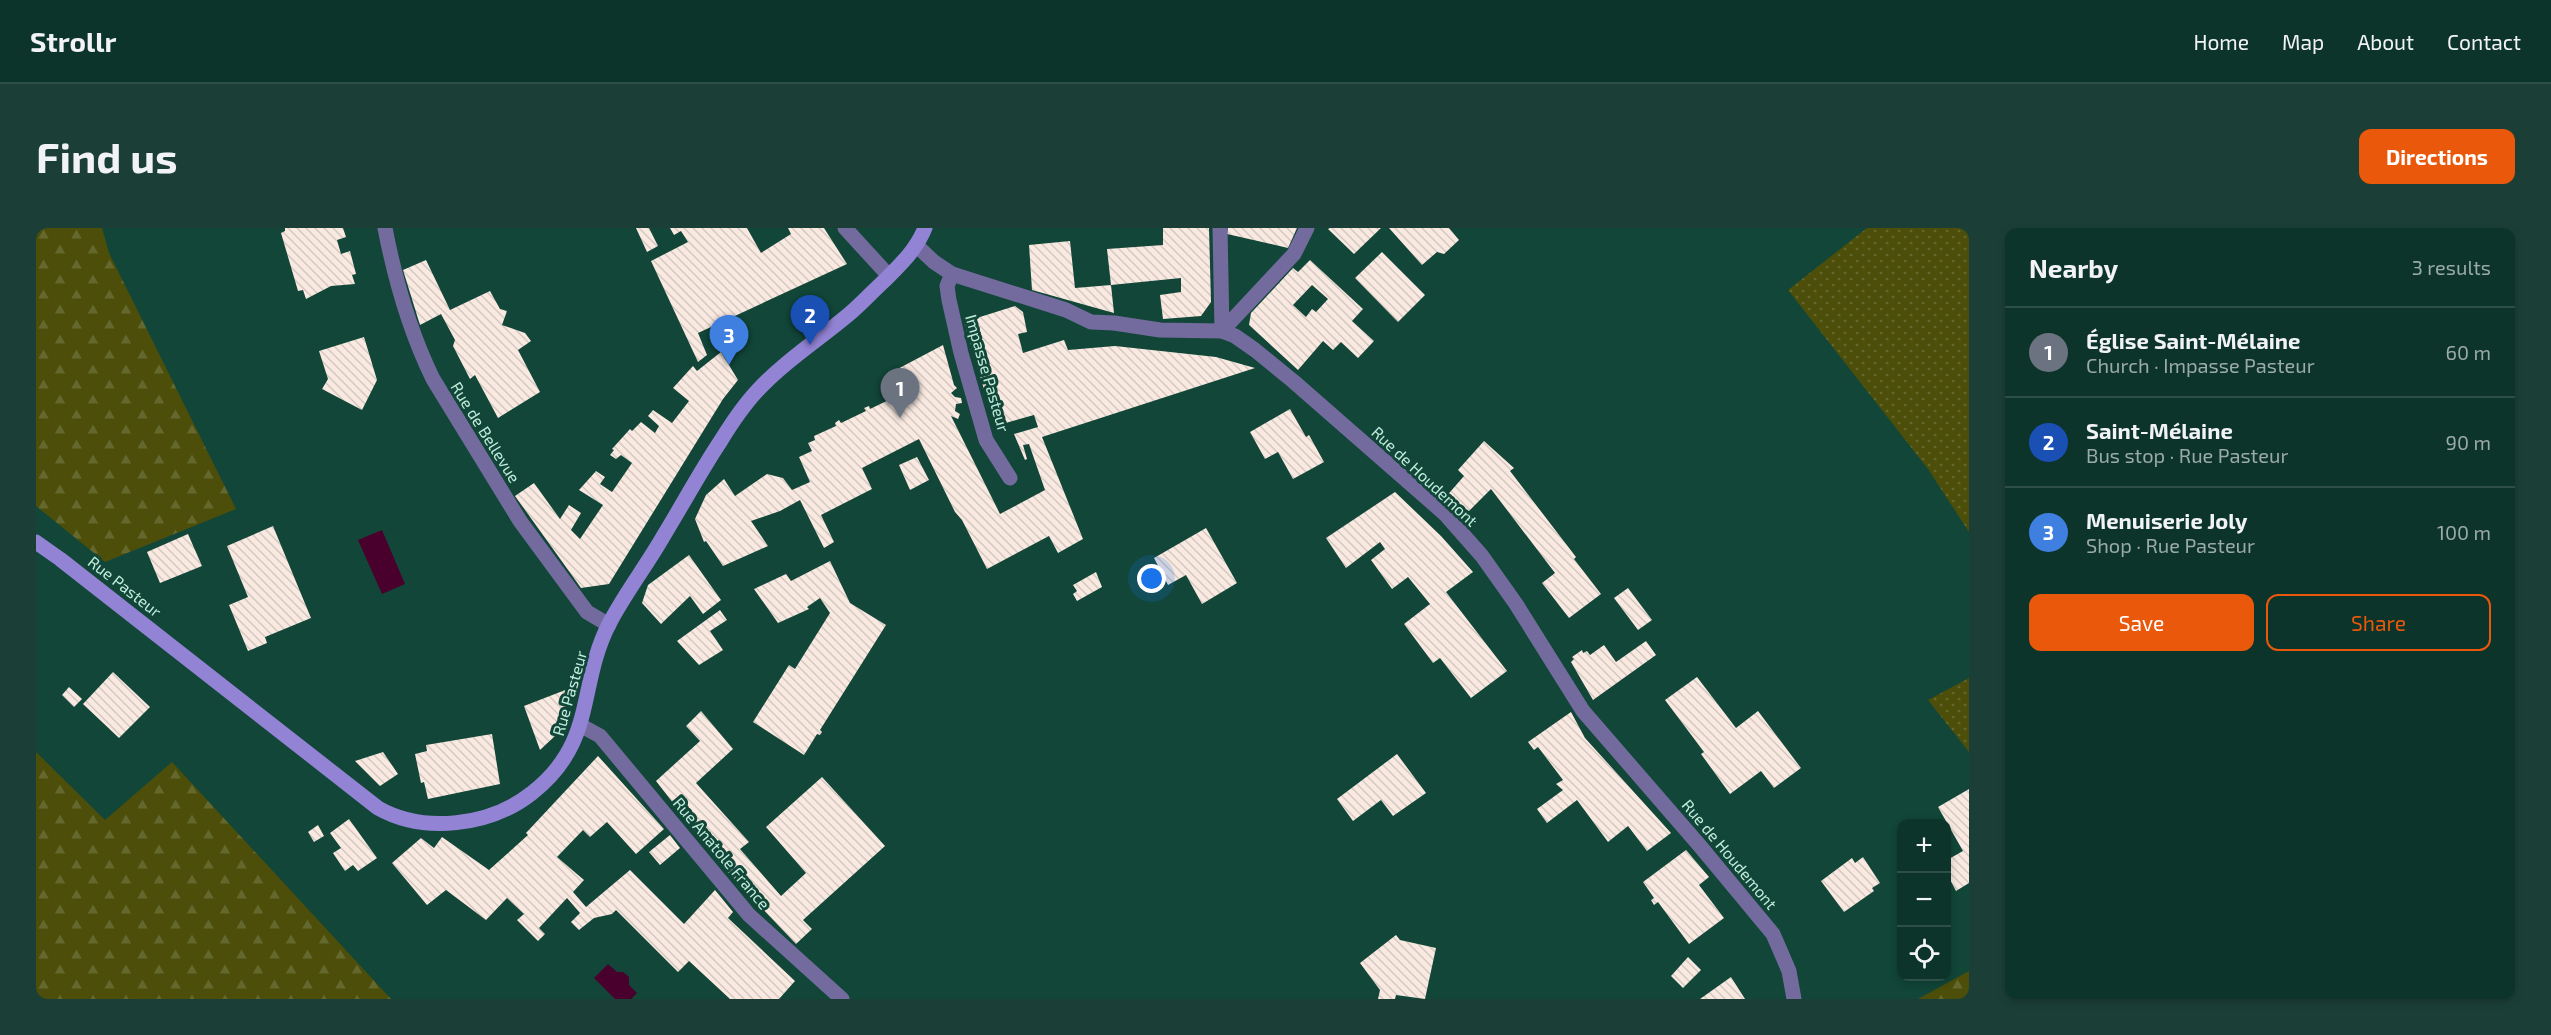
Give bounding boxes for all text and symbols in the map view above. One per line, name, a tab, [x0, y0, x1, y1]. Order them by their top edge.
text: Strollr	[30, 24, 116, 58]
text: Home	[2193, 29, 2249, 54]
text: Map	[2282, 29, 2324, 54]
text: About	[2357, 29, 2414, 54]
text: Contact	[2447, 29, 2521, 54]
button: Directions	[2359, 129, 2515, 184]
text: Find us	[36, 131, 178, 181]
text: Nearby	[2029, 252, 2118, 283]
text: 3 results	[2412, 255, 2491, 279]
pin: 2	[790, 296, 830, 345]
street label: Impasse Pasteur	[962, 312, 1014, 434]
pin: 3	[710, 316, 748, 365]
text: Église Saint-Mélaine	[2086, 327, 2300, 353]
text: 1	[2044, 340, 2053, 364]
text: 60 m	[2446, 340, 2491, 364]
text: Church · Impasse Pasteur	[2086, 353, 2315, 377]
pin: 1	[880, 368, 920, 418]
street label: Rue de Bellevue	[447, 378, 525, 486]
text: Saint-Mélaine	[2086, 417, 2233, 443]
street label: Rue de Houdemont	[1368, 422, 1482, 530]
text: 2	[2043, 430, 2054, 454]
text: 90 m	[2446, 430, 2491, 454]
text: Bus stop · Rue Pasteur	[2086, 443, 2288, 467]
text: Menuiserie Joly	[2086, 507, 2247, 533]
text: 3	[2043, 520, 2054, 544]
text: 100 m	[2437, 520, 2491, 544]
text: Shop · Rue Pasteur	[2086, 533, 2255, 557]
street label: Rue Pasteur	[85, 552, 166, 621]
your location	[1137, 564, 1166, 593]
button: Save	[2029, 594, 2254, 651]
button: Share	[2266, 594, 2491, 651]
street label: Rue Pasteur	[548, 648, 590, 738]
street label: Rue Anatole France	[670, 793, 774, 913]
street label: Rue de Houdemont	[1678, 795, 1782, 913]
map controls	[1897, 819, 1951, 981]
button: +	[1897, 819, 1951, 873]
button: −	[1897, 873, 1951, 927]
button: locate	[1897, 927, 1951, 981]

